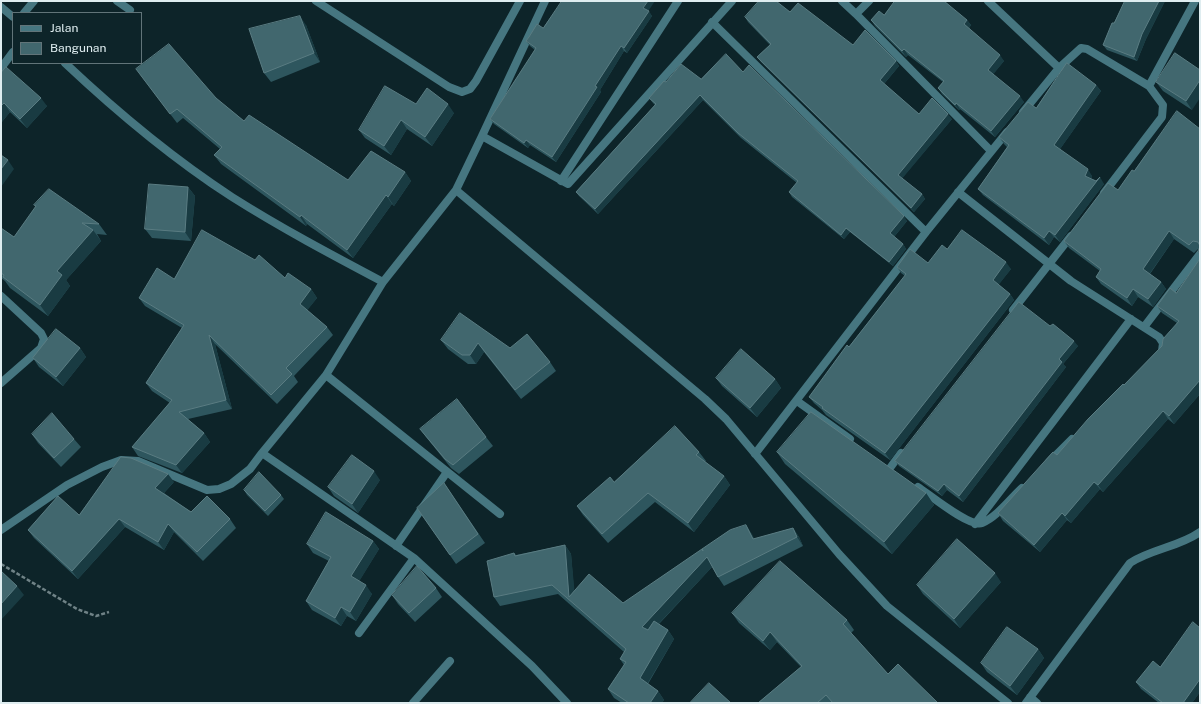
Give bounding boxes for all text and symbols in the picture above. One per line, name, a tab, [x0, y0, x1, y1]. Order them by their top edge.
legend	[12, 12, 142, 64]
text: Jalan	[50, 21, 78, 35]
text: Bangunan	[50, 41, 106, 55]

